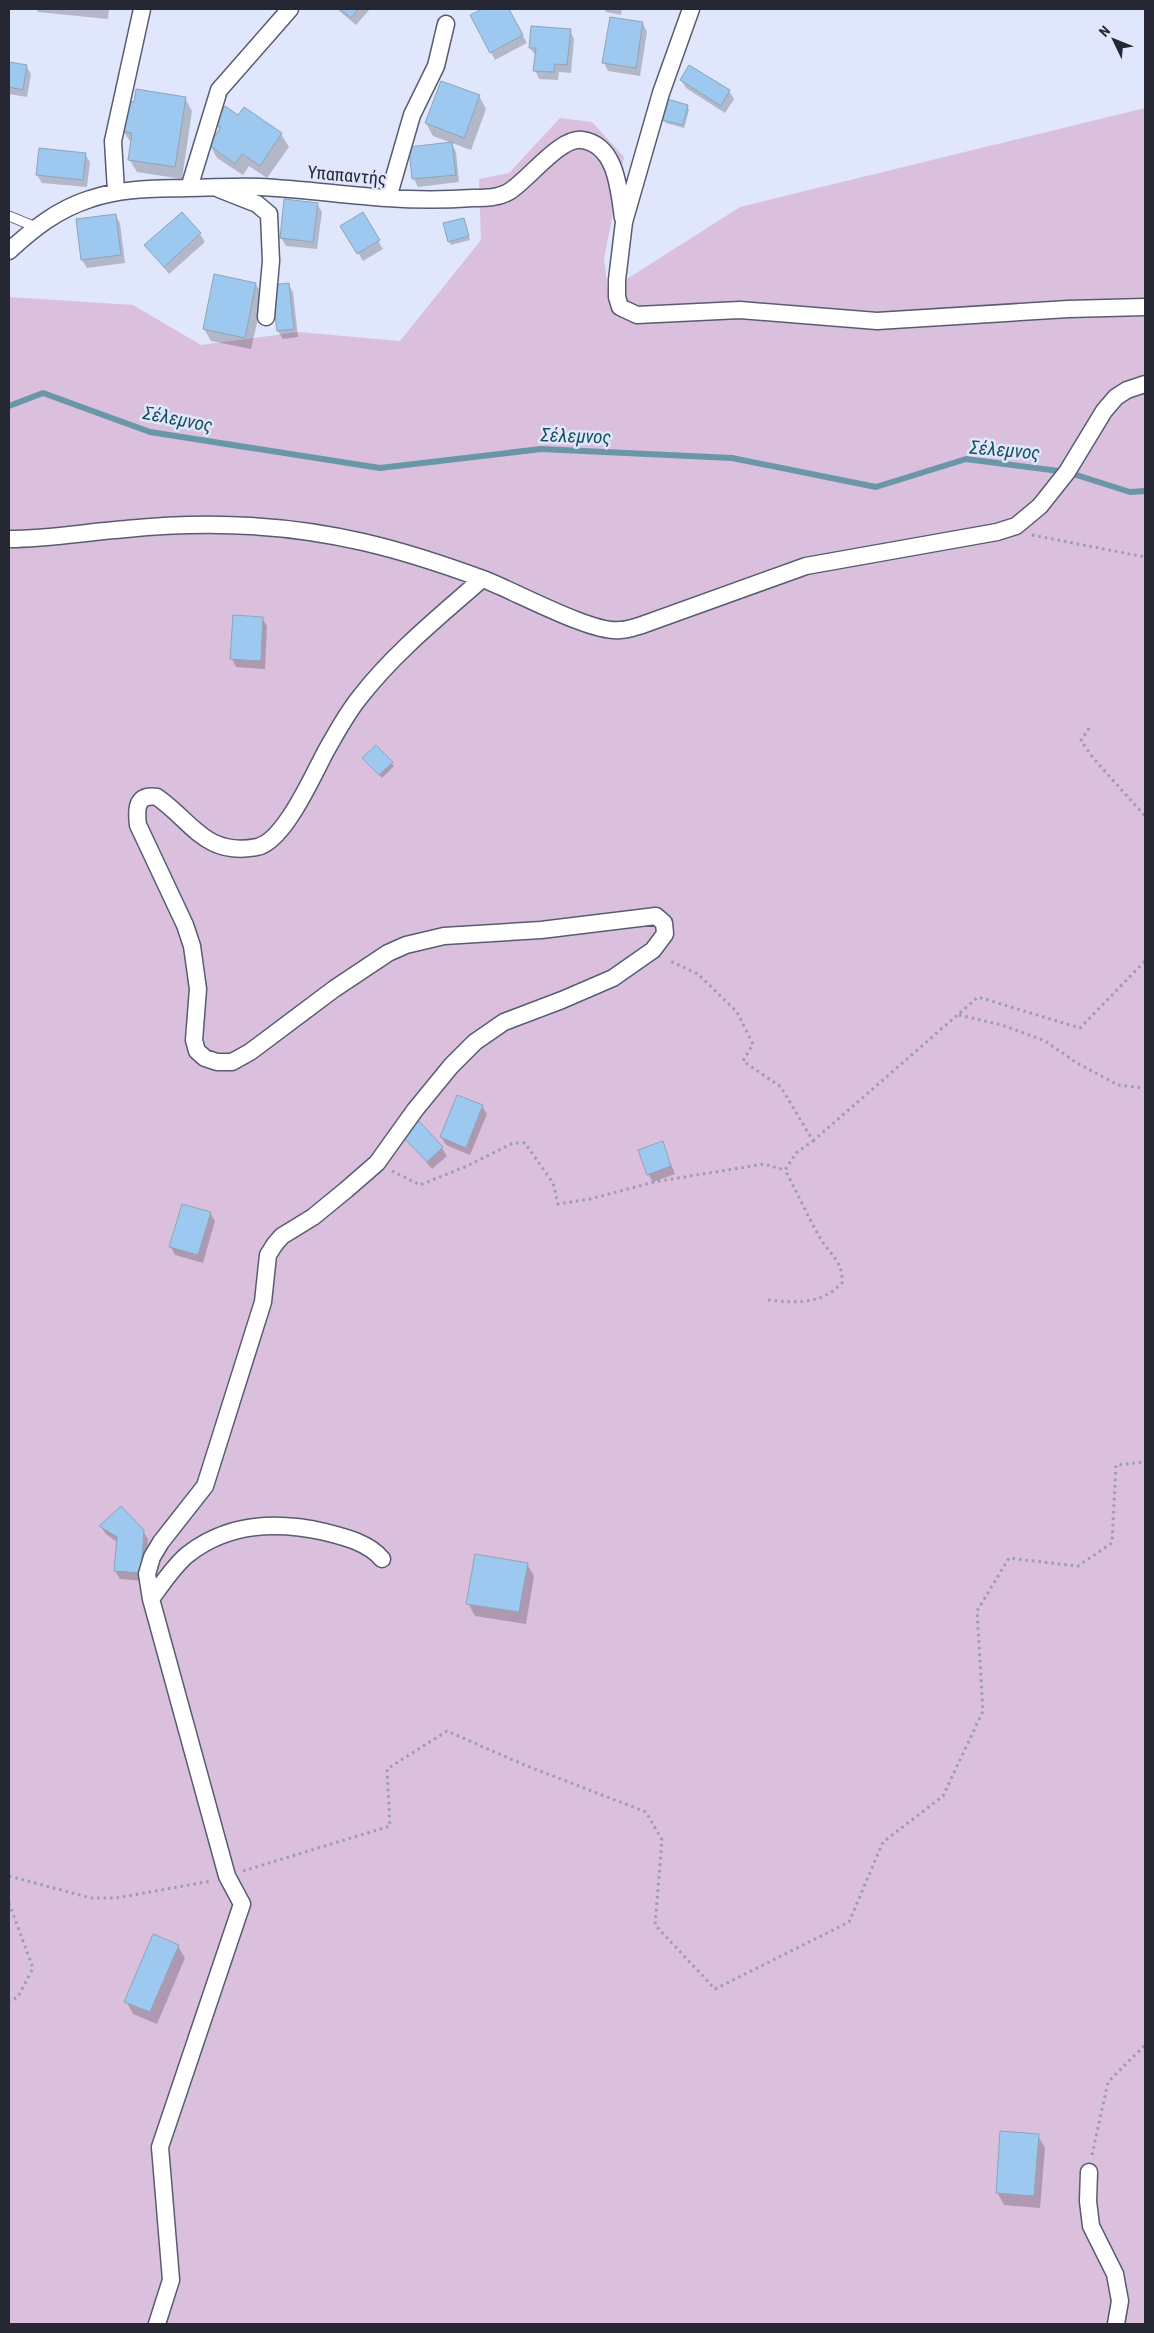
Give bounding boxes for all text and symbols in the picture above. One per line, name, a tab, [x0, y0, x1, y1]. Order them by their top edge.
north arrow	[1089, 15, 1139, 65]
text: N	[1096, 23, 1113, 40]
street label: Υπαπαντής	[307, 161, 387, 189]
water label: Σέλεμνος	[140, 401, 215, 437]
water label: Σέλεμνος	[539, 423, 612, 449]
water label: Σέλεμνος	[968, 435, 1041, 465]

